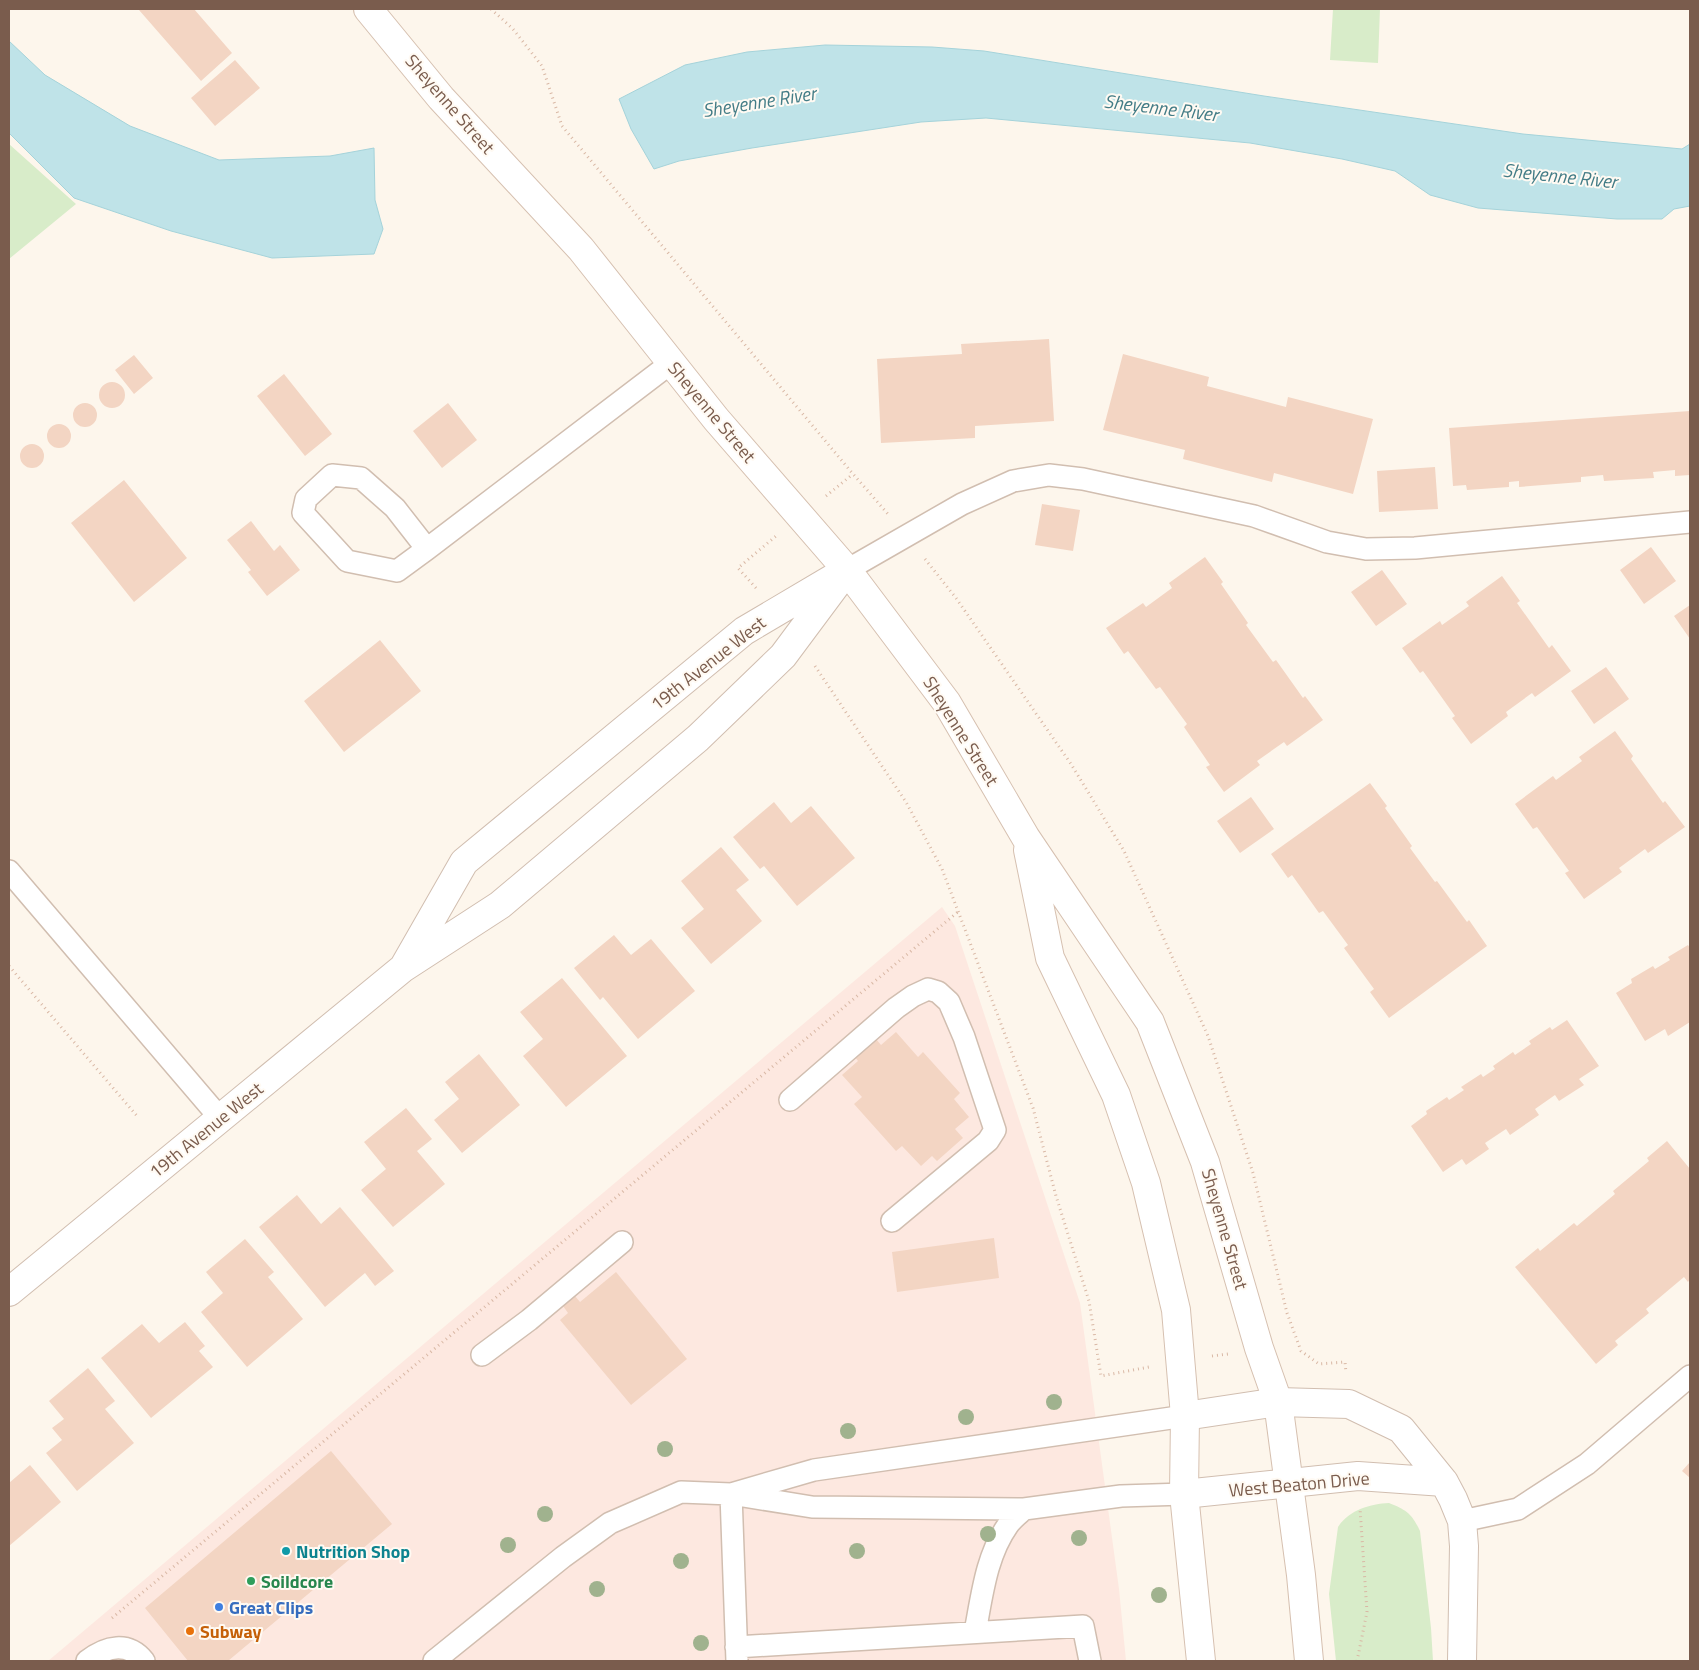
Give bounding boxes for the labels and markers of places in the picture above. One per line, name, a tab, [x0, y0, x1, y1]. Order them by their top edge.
place label: Nutrition Shop	[296, 1538, 410, 1565]
marker: Nutrition Shop	[280, 1545, 292, 1557]
place label: Soildcore	[261, 1568, 333, 1595]
marker: Soildcore	[245, 1575, 257, 1587]
place label: Great Clips	[229, 1594, 313, 1621]
marker: Great Clips	[213, 1601, 225, 1613]
place label: Subway	[200, 1618, 262, 1645]
marker: Subway	[184, 1625, 196, 1637]

